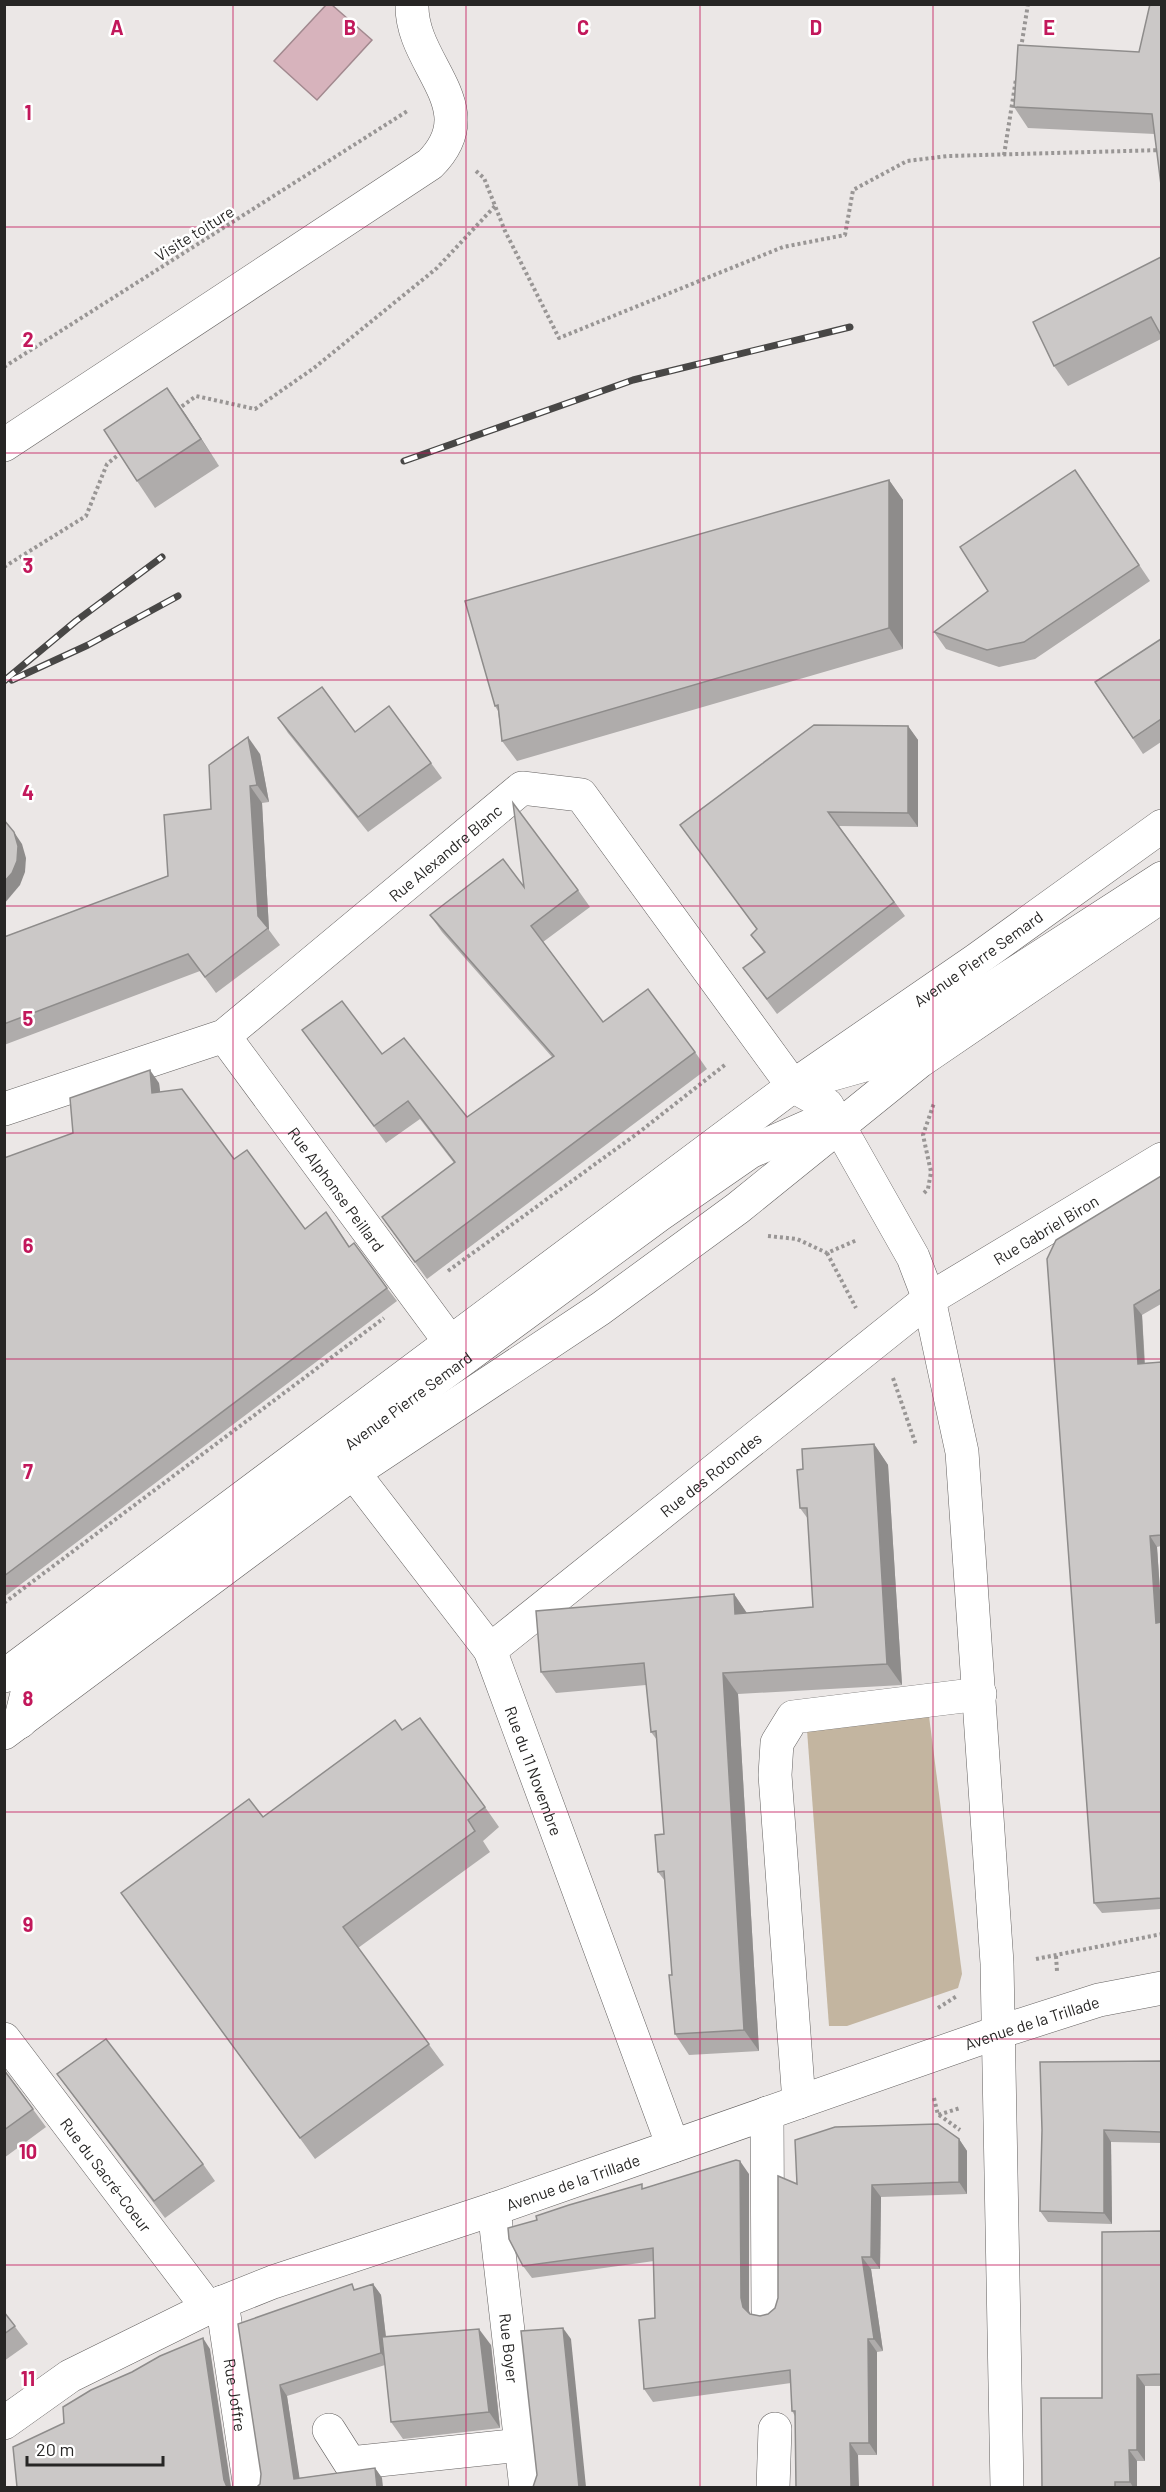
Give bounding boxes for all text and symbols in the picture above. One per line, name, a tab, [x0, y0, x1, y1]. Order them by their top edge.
text: A	[110, 15, 124, 39]
text: B	[344, 15, 356, 39]
text: C	[577, 15, 589, 39]
text: D	[810, 15, 822, 39]
text: E	[1043, 15, 1055, 39]
text: 1	[24, 100, 32, 124]
street label: Visite toiture	[151, 201, 237, 265]
text: 2	[22, 327, 34, 351]
text: 3	[23, 553, 33, 577]
text: 4	[22, 780, 34, 804]
street label: Rue Alexandre Blanc	[384, 800, 505, 905]
street label: Avenue Pierre Semard	[910, 906, 1046, 1010]
text: 5	[23, 1006, 34, 1030]
street label: Rue Alphonse Peillard	[285, 1123, 389, 1255]
street label: Rue Gabriel Biron	[989, 1190, 1102, 1268]
text: 6	[23, 1233, 34, 1257]
street label: Avenue Pierre Semard	[340, 1347, 475, 1453]
street label: Rue des Rotondes	[656, 1428, 765, 1520]
text: 7	[23, 1459, 33, 1483]
text: 8	[23, 1686, 34, 1710]
street label: Rue du 11 Novembre	[502, 1703, 567, 1838]
text: 9	[23, 1912, 33, 1936]
street label: Avenue de la Trillade	[962, 1991, 1102, 2053]
street label: Rue du Sacré-Coeur	[57, 2114, 156, 2235]
text: 10	[19, 2139, 37, 2163]
street label: Avenue de la Trillade	[503, 2149, 642, 2214]
street label: Rue Boyer	[497, 2312, 523, 2384]
street label: Rue Joffre	[221, 2357, 251, 2433]
text: 11	[21, 2366, 35, 2390]
scale bar	[27, 2429, 164, 2467]
text: 20 m	[36, 2438, 74, 2460]

